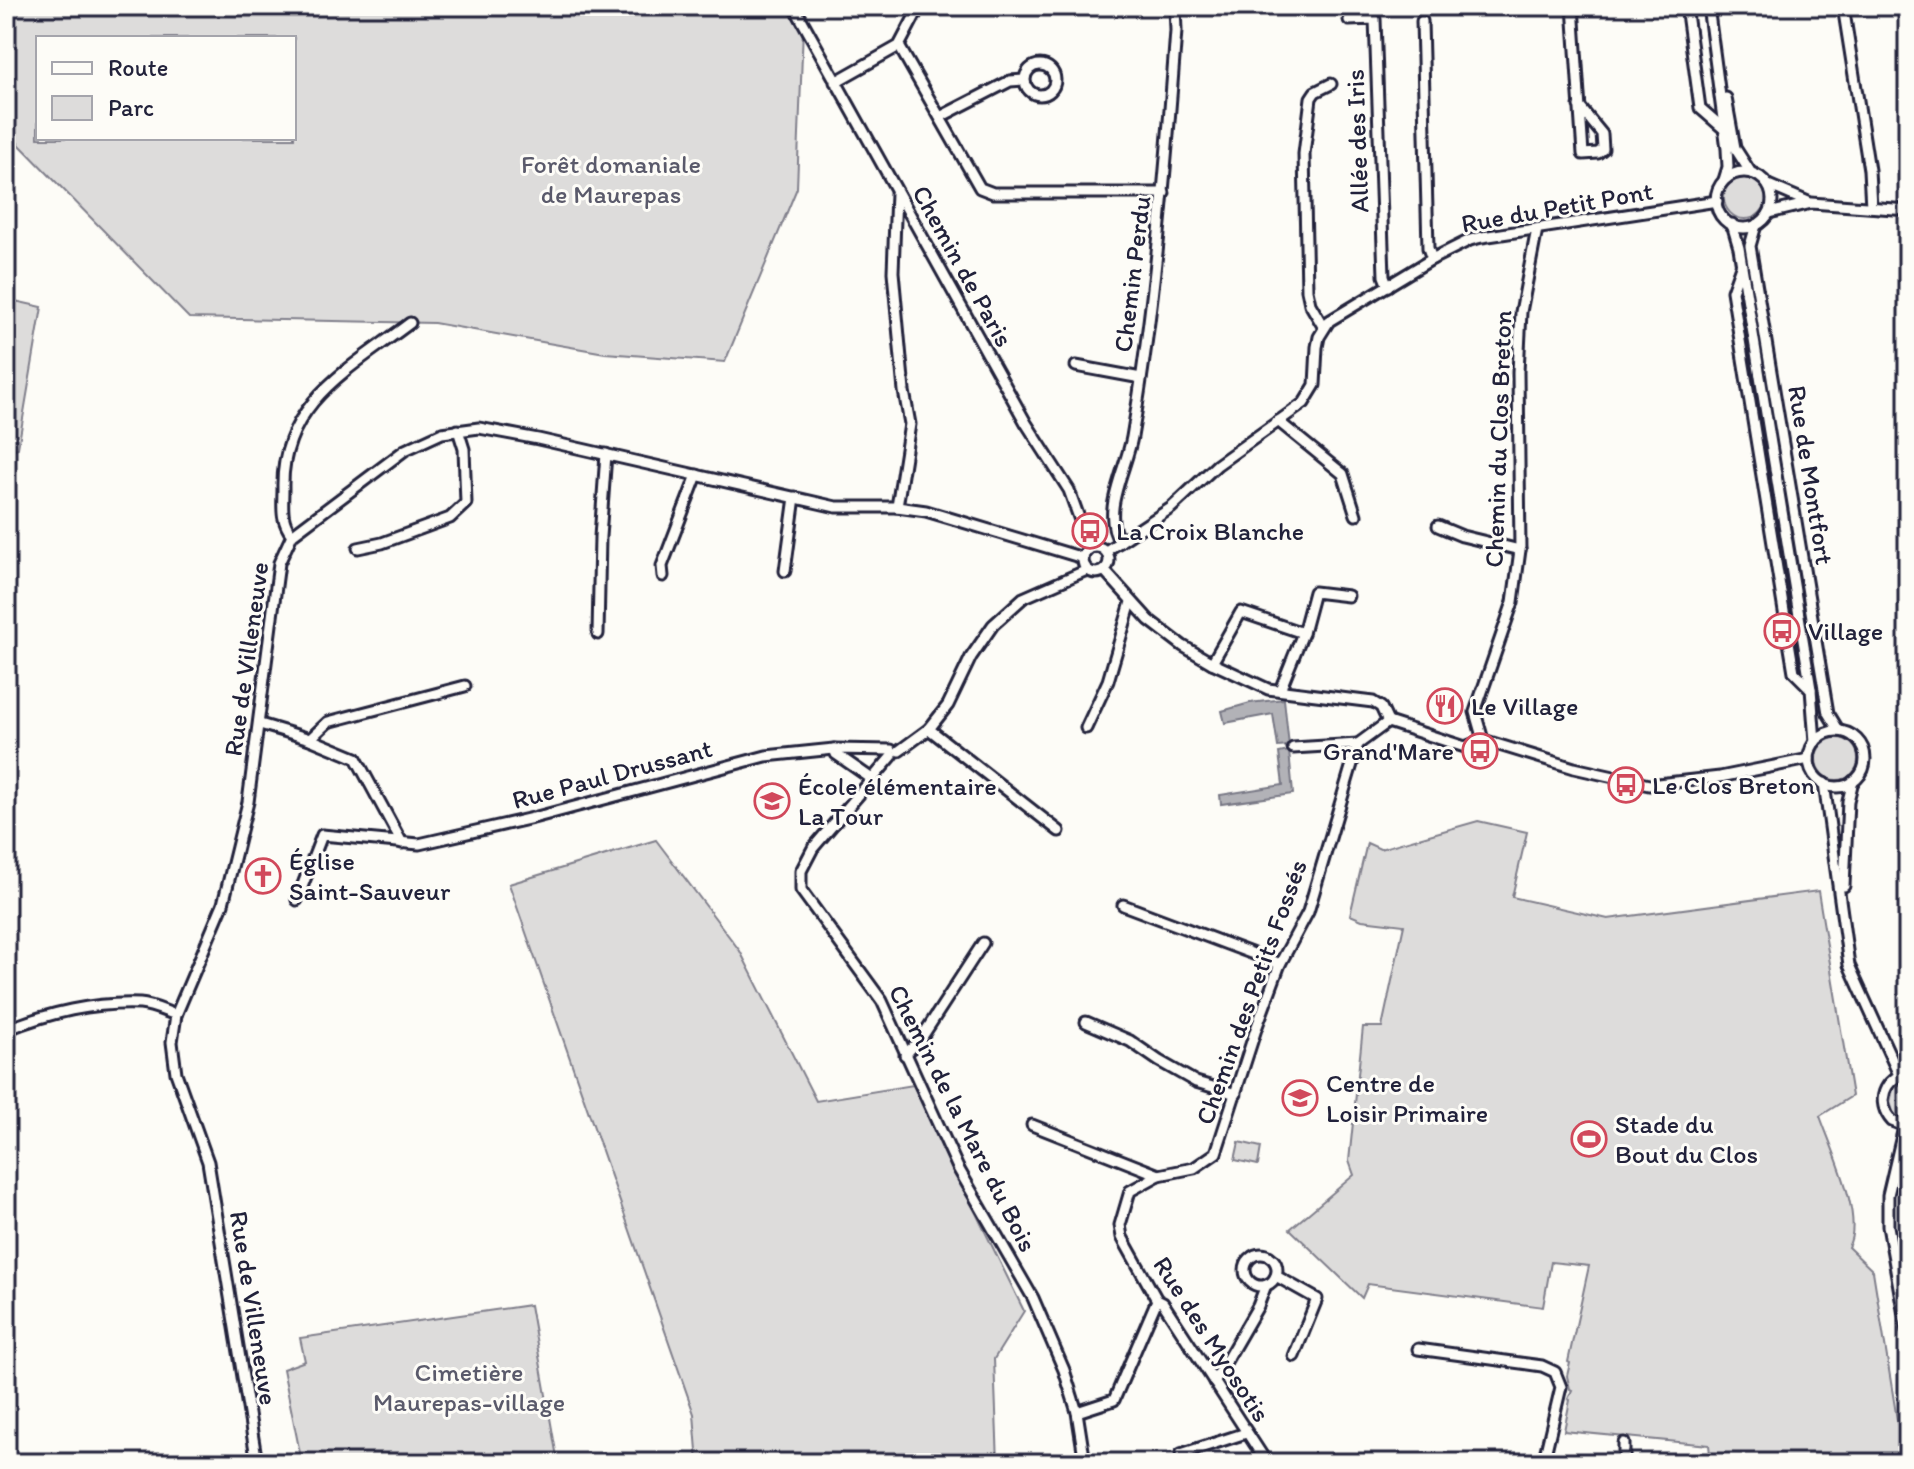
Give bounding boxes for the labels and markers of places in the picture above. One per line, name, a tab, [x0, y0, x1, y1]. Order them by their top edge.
bus stop icon: La Croix Blanche	[1071, 512, 1109, 550]
place label: La Croix Blanche	[1116, 515, 1304, 547]
bus stop icon: Village	[1763, 612, 1801, 650]
place label: Village	[1808, 615, 1883, 647]
restaurant icon: Le Village	[1426, 687, 1464, 725]
place label: Le Village	[1471, 690, 1578, 722]
bus stop icon: Grand'Mare	[1461, 732, 1499, 770]
place label: Grand'Mare	[1323, 735, 1454, 767]
bus stop icon: Le Clos Breton	[1607, 766, 1645, 804]
place label: Le Clos Breton	[1652, 769, 1815, 801]
place label: École élémentaire La Tour	[798, 770, 997, 832]
school or university icon: École élémentaire La Tour	[753, 782, 791, 820]
place label: Église Saint-Sauveur	[289, 845, 451, 907]
church icon: Église Saint-Sauveur	[244, 857, 282, 895]
place label: Centre de Loisir Primaire	[1326, 1067, 1488, 1129]
school or university icon: Centre de Loisir Primaire	[1281, 1079, 1319, 1117]
place label: Stade du Bout du Clos	[1615, 1108, 1758, 1170]
sports icon: Stade du Bout du Clos	[1570, 1120, 1608, 1158]

